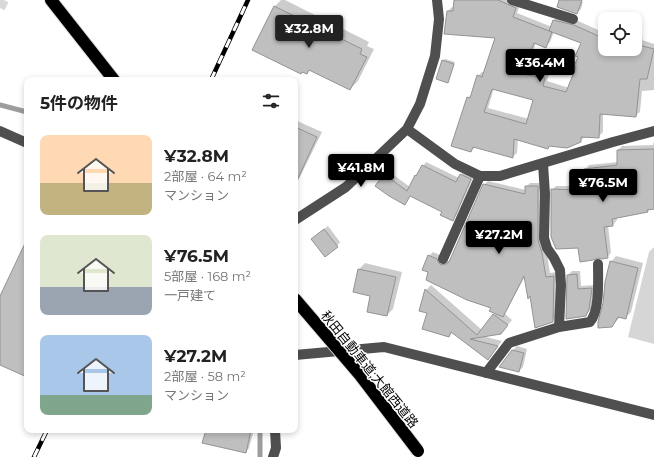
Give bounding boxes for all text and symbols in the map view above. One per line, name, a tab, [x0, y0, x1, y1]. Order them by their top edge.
map controls	[598, 12, 642, 56]
button: locate	[598, 12, 642, 56]
pin: ¥32.8M	[276, 15, 342, 49]
text: ¥32.8M	[284, 20, 334, 36]
pin: ¥36.4M	[507, 49, 573, 83]
text: ¥36.4M	[515, 54, 565, 70]
icon: filters	[260, 90, 282, 112]
text: 5件の物件	[40, 93, 118, 113]
text: ¥32.8M	[164, 146, 229, 166]
icon: home	[72, 151, 120, 199]
pin: ¥41.8M	[328, 154, 394, 188]
text: ¥41.8M	[337, 159, 385, 175]
text: 2部屋 · 64 m²	[164, 168, 247, 184]
pin: ¥76.5M	[570, 169, 636, 203]
text: ¥76.5M	[578, 174, 628, 190]
text: マンション	[164, 187, 229, 203]
pin: ¥27.2M	[466, 221, 532, 255]
text: ¥27.2M	[475, 226, 523, 242]
text: ¥76.5M	[164, 246, 229, 266]
icon: home	[72, 251, 120, 299]
text: 5部屋 · 168 m²	[164, 268, 251, 284]
text: 一戸建て	[164, 287, 216, 303]
street label: 秋田自動車道;大館西道路	[318, 307, 422, 431]
text: ¥27.2M	[164, 346, 227, 366]
icon: home	[72, 351, 120, 399]
text: 2部屋 · 58 m²	[164, 368, 246, 384]
text: マンション	[164, 387, 229, 403]

